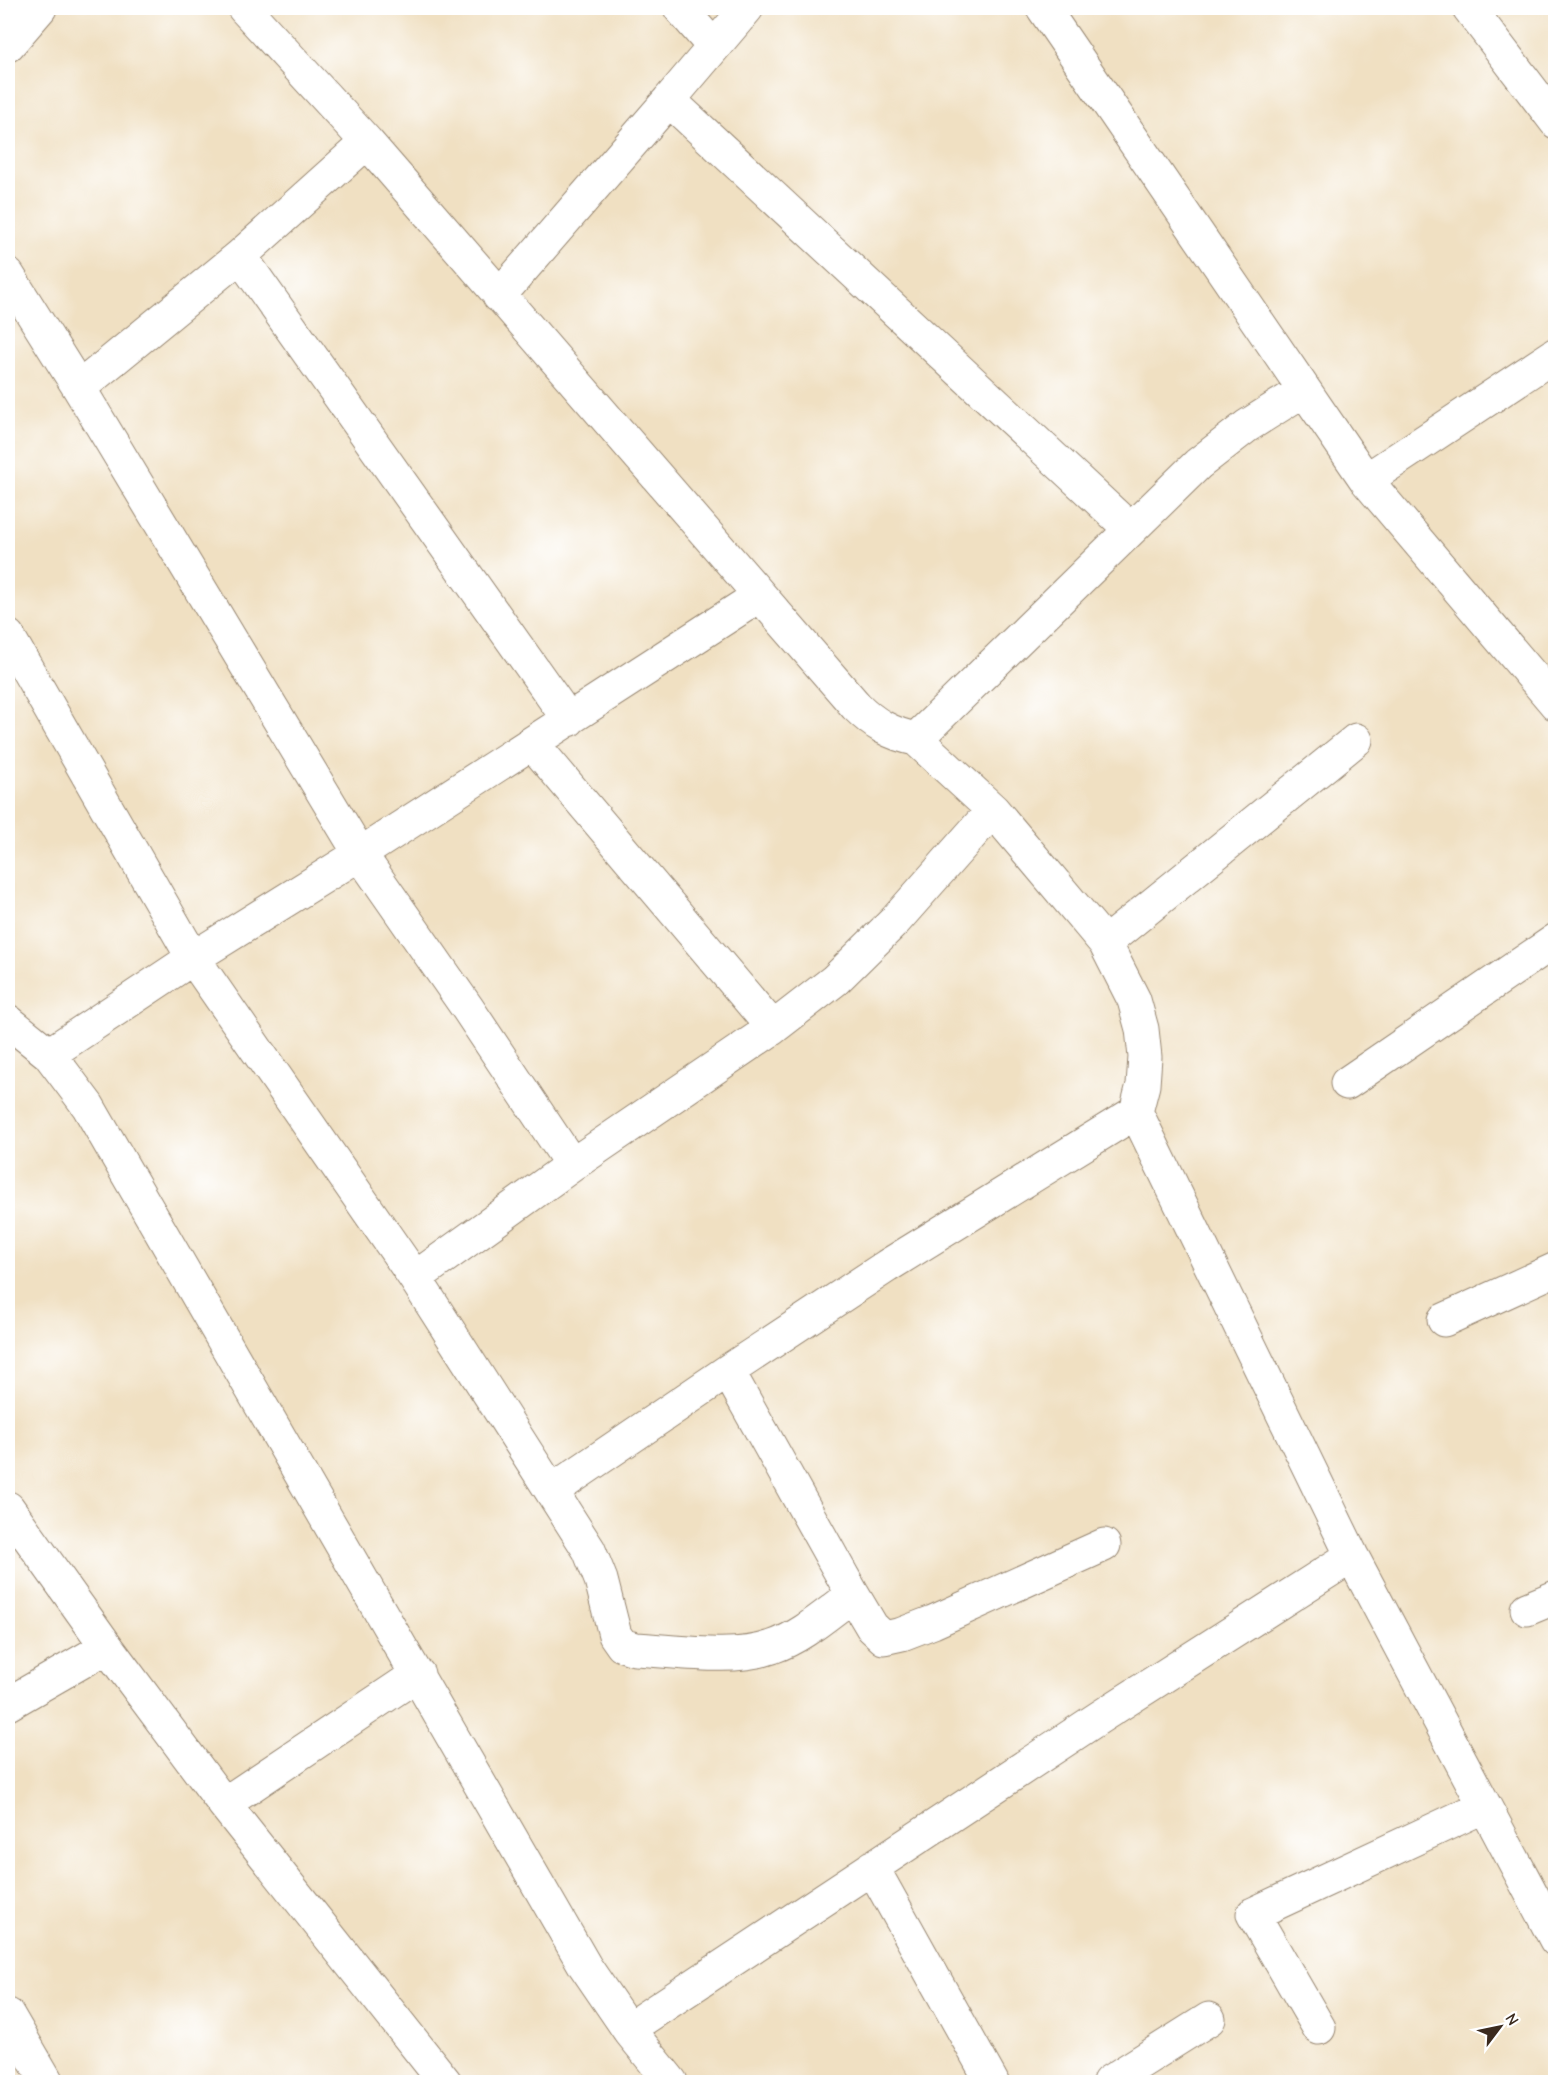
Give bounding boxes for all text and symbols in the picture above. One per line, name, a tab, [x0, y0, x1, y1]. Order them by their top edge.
north arrow	[1470, 1997, 1530, 2057]
text: N	[1501, 2010, 1522, 2029]

